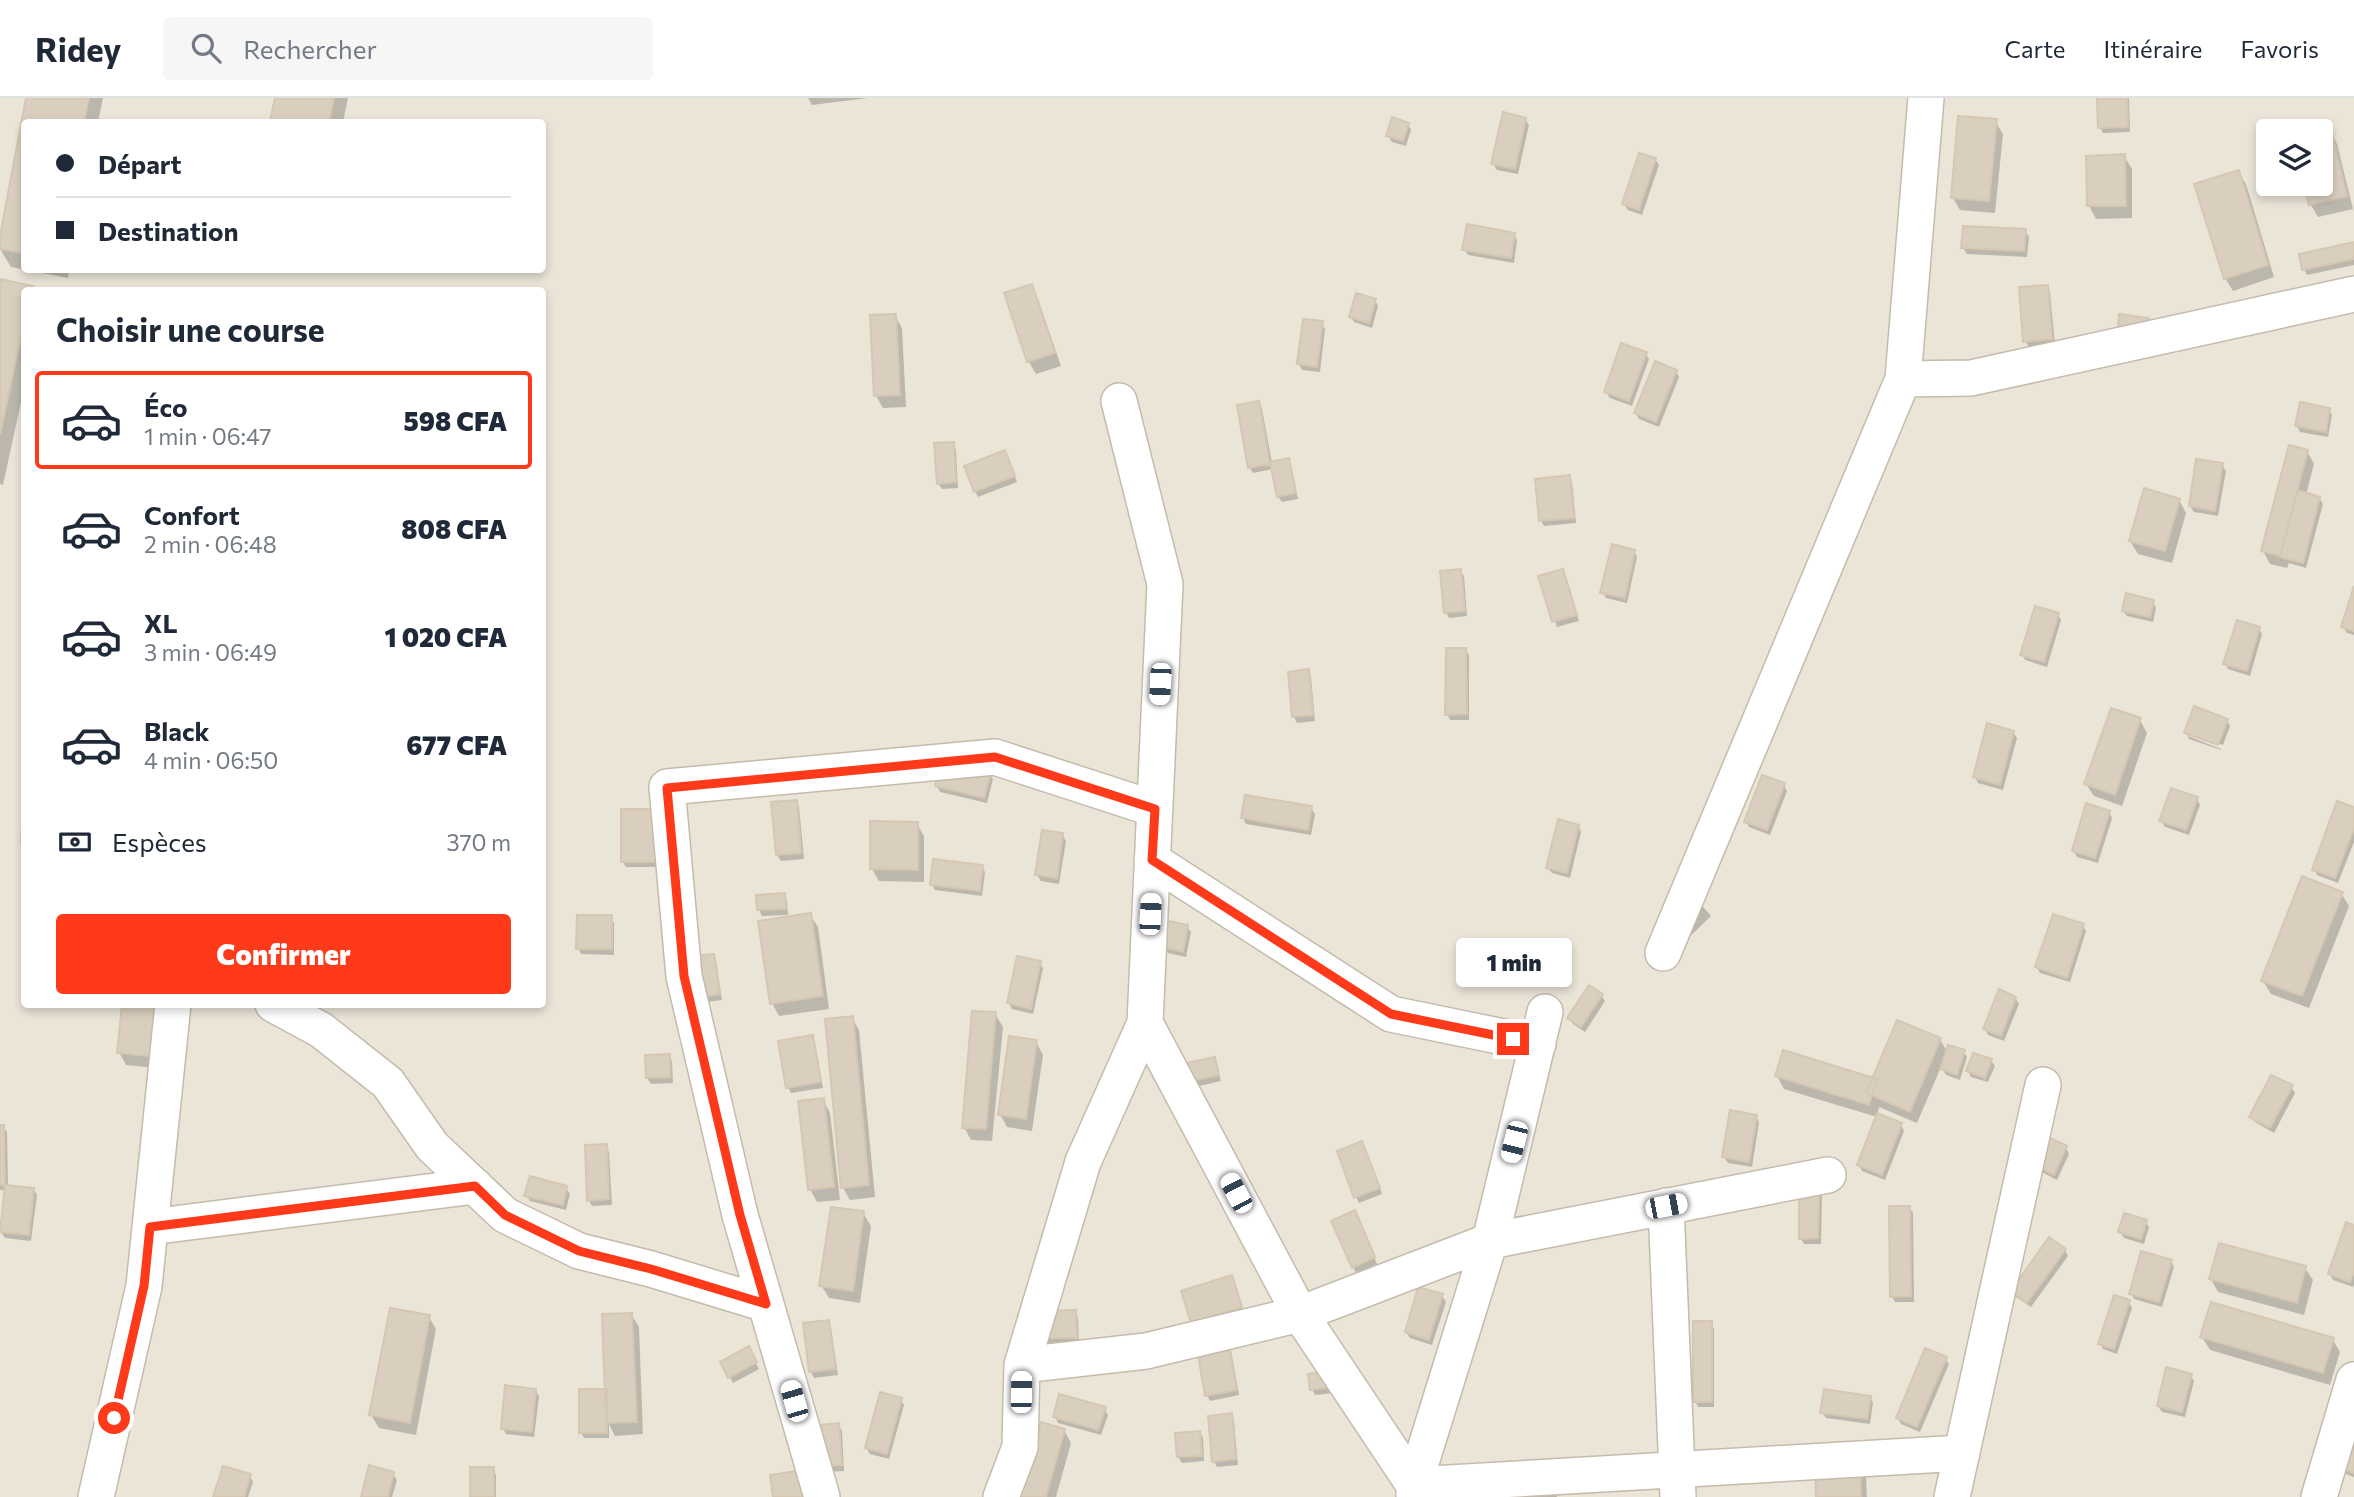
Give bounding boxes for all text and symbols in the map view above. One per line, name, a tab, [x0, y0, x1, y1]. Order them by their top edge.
search box	[163, 17, 653, 80]
text: Ridey	[35, 28, 121, 69]
icon: search	[187, 29, 225, 67]
text: Rechercher	[243, 33, 377, 64]
text: Carte	[2005, 34, 2066, 63]
text: Itinéraire	[2104, 34, 2203, 63]
text: Favoris	[2241, 34, 2319, 63]
map controls	[2256, 119, 2333, 196]
button: layers	[2256, 119, 2333, 196]
text: Départ	[98, 148, 182, 179]
text: Destination	[98, 215, 239, 246]
text: Choisir une course	[56, 309, 325, 349]
icon: car	[60, 389, 123, 452]
text: Éco	[144, 391, 188, 422]
text: 598 CFA	[403, 405, 507, 436]
text: 1 min · 06:47	[144, 422, 272, 450]
icon: car	[60, 497, 123, 560]
text: Confort	[144, 499, 240, 530]
text: 808 CFA	[401, 513, 507, 544]
text: 2 min · 06:48	[144, 530, 277, 558]
icon: car	[60, 605, 123, 668]
text: XL	[144, 607, 178, 638]
text: 1 020 CFA	[385, 621, 507, 652]
text: 3 min · 06:49	[144, 638, 277, 666]
car	[1149, 662, 1172, 706]
icon: car	[60, 713, 123, 776]
text: Black	[144, 715, 210, 746]
text: 677 CFA	[406, 729, 507, 760]
text: 4 min · 06:50	[144, 746, 278, 774]
icon: cash	[56, 823, 94, 861]
text: Espèces	[112, 826, 207, 857]
text: 370 m	[446, 828, 511, 856]
car	[1139, 892, 1162, 936]
button: Confirmer	[56, 914, 511, 994]
callout: 1 min	[1455, 937, 1571, 986]
text: 1 min	[1486, 948, 1542, 976]
route end	[1497, 1023, 1529, 1055]
car	[1499, 1119, 1530, 1165]
car	[1217, 1170, 1256, 1216]
car	[1644, 1192, 1689, 1220]
car	[1011, 1371, 1032, 1413]
car	[779, 1378, 810, 1424]
route start	[98, 1402, 130, 1434]

